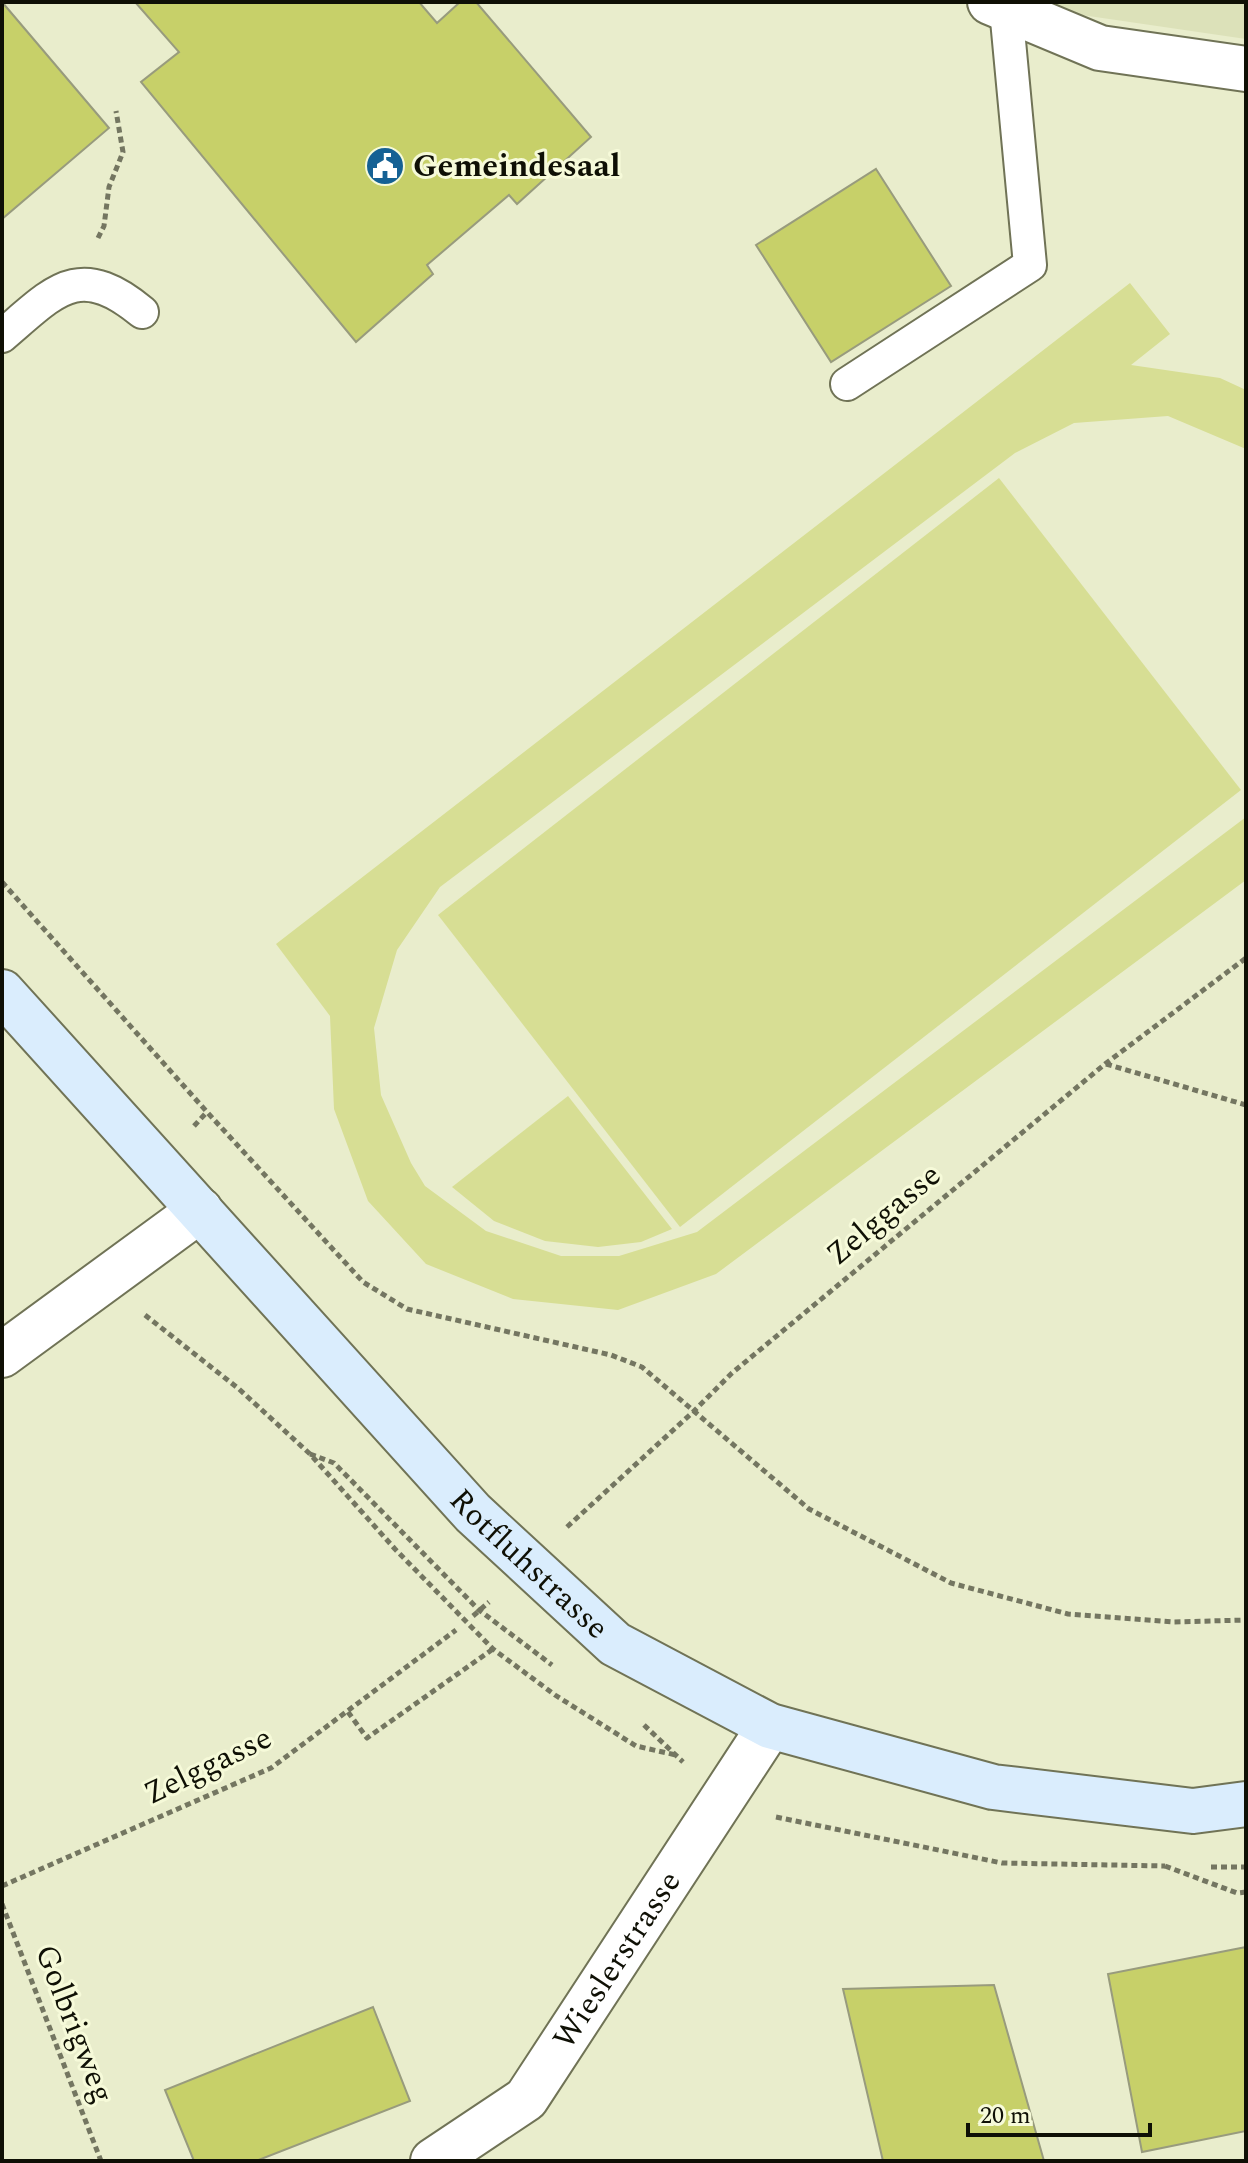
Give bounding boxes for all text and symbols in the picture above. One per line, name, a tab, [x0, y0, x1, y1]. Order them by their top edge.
place label: Gemeindesaal	[413, 142, 620, 191]
public building icon: Gemeindesaal	[364, 145, 406, 187]
street label: Zelggasse	[816, 1152, 952, 1278]
street label: Rotfluhstrasse	[437, 1477, 620, 1651]
street label: Zelggasse	[136, 1714, 280, 1818]
street label: Wieslerstrasse	[540, 1861, 694, 2059]
street label: Golbrigweg	[21, 1938, 127, 2110]
scale bar	[968, 2087, 1150, 2137]
text: 20 m	[980, 2098, 1031, 2134]

